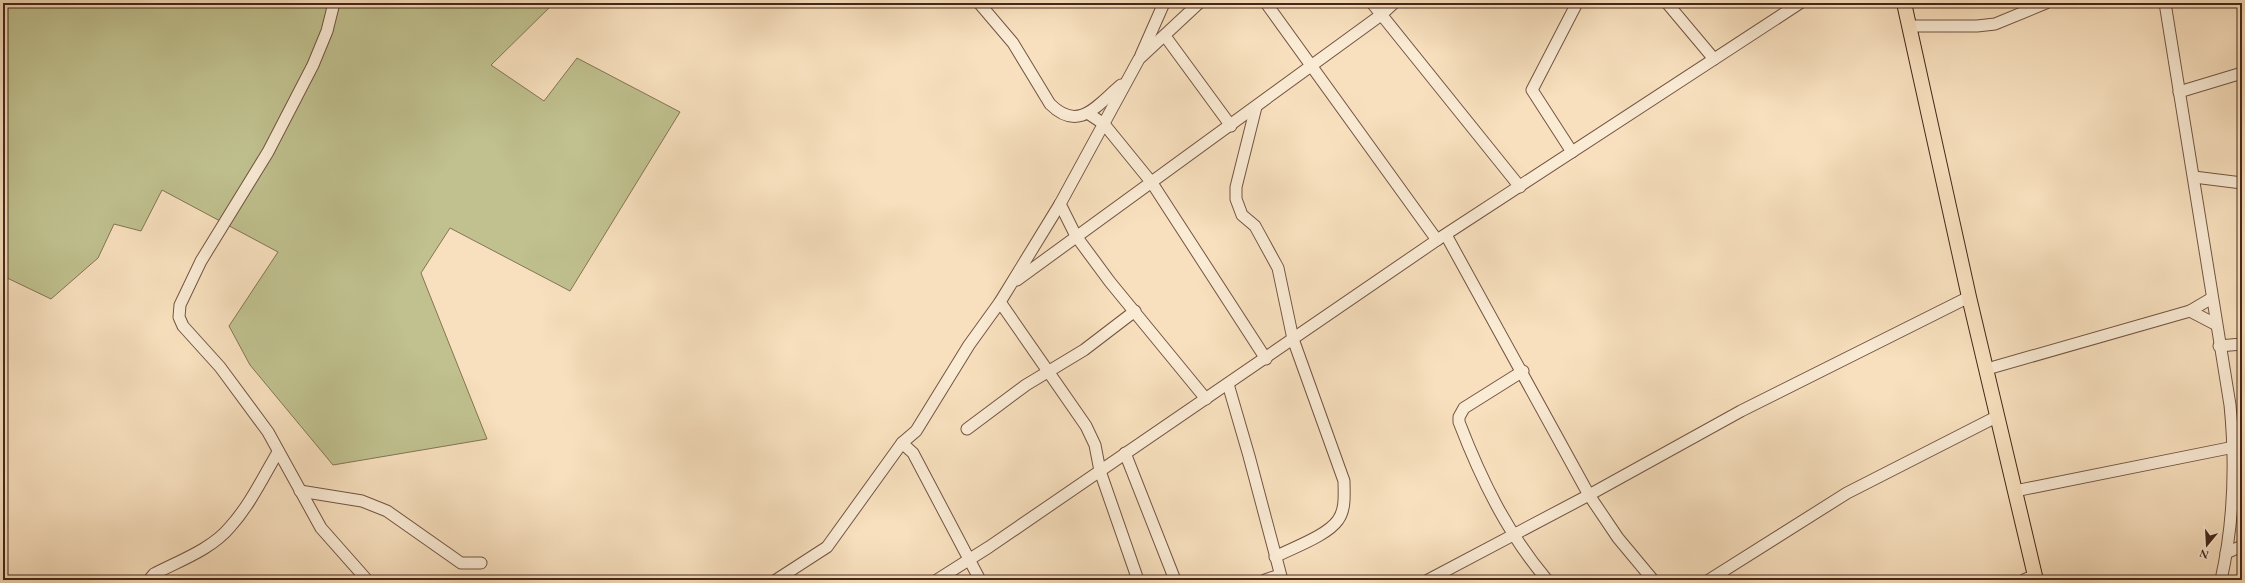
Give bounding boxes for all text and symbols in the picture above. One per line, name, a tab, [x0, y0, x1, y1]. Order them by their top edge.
north arrow	[2187, 525, 2227, 565]
text: N	[2197, 546, 2210, 563]

